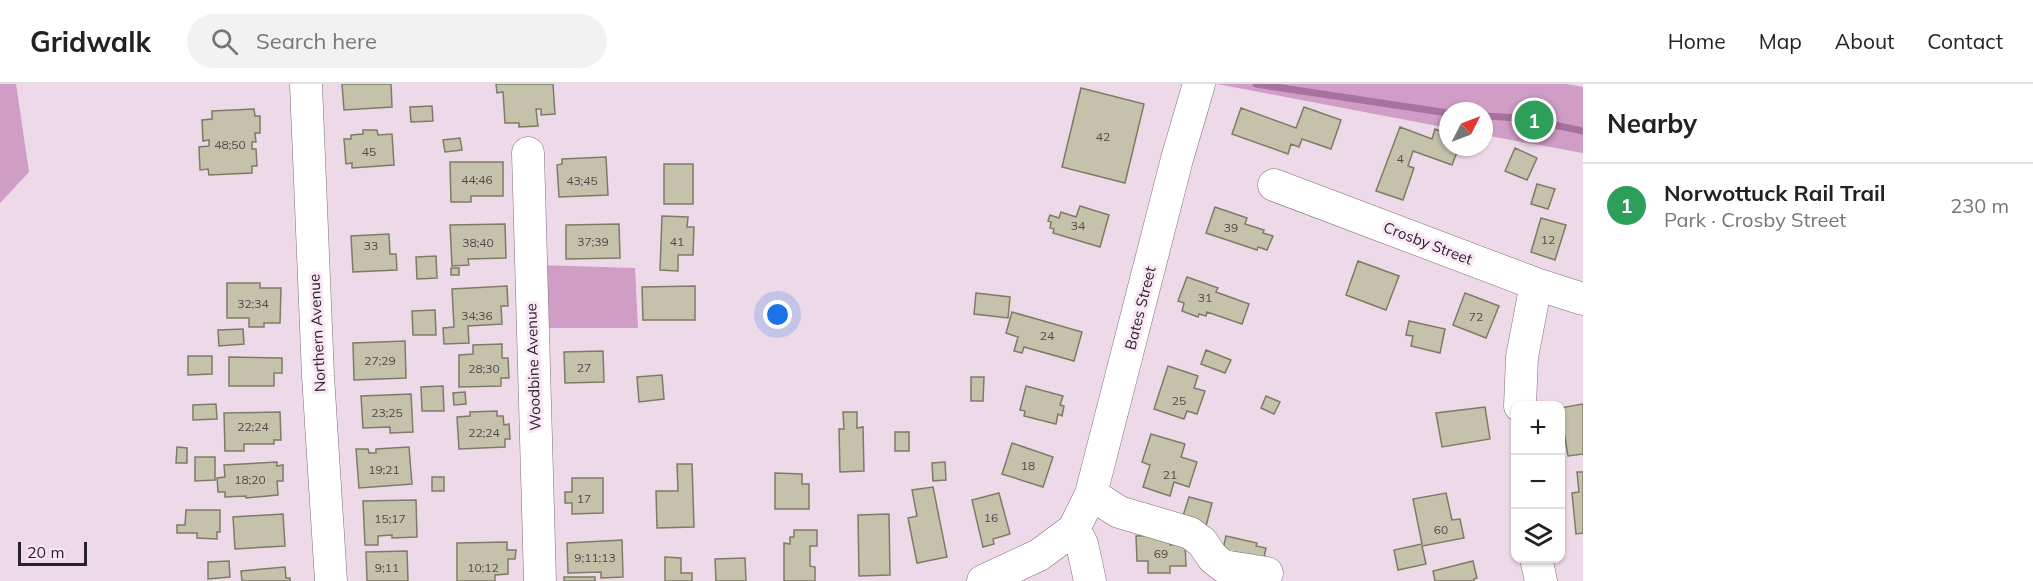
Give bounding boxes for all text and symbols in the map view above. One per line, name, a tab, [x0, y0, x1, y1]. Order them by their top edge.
search box	[187, 14, 607, 68]
text: Gridwalk	[30, 24, 151, 59]
icon: search	[208, 25, 241, 58]
text: Search here	[256, 27, 377, 55]
text: Home	[1668, 28, 1726, 54]
text: Map	[1759, 28, 1802, 54]
text: About	[1835, 28, 1894, 54]
text: Contact	[1927, 28, 2003, 54]
pin: 1	[1514, 98, 1553, 142]
north arrow	[1439, 102, 1493, 156]
text: Nearby	[1607, 107, 1697, 140]
house number: 42	[1096, 129, 1110, 144]
house number: 48;50	[214, 137, 246, 152]
house number: 45	[362, 144, 376, 159]
house number: 4	[1396, 151, 1404, 166]
house number: 44;46	[461, 172, 493, 187]
house number: 43;45	[566, 173, 598, 188]
text: Norwottuck Rail Trail	[1664, 179, 1886, 207]
text: 1	[1621, 193, 1633, 218]
text: 230 m	[1950, 193, 2009, 218]
text: Park · Crosby Street	[1664, 207, 1846, 232]
street label: Crosby Street	[1381, 217, 1475, 269]
house number: 34	[1071, 218, 1085, 233]
house number: 39	[1224, 220, 1238, 235]
house number: 12	[1541, 232, 1555, 247]
house number: 37;39	[577, 234, 609, 249]
house number: 41	[670, 234, 684, 249]
house number: 38;40	[462, 235, 494, 250]
house number: 33	[364, 238, 378, 253]
street label: Bates Street	[1120, 264, 1160, 352]
street label: Northern Avenue	[304, 273, 330, 393]
house number: 31	[1198, 290, 1212, 305]
house number: 32;34	[237, 296, 269, 311]
your location	[763, 300, 792, 329]
street label: Woodbine Avenue	[521, 303, 545, 431]
house number: 34;36	[461, 308, 493, 323]
house number: 72	[1469, 309, 1483, 324]
house number: 24	[1040, 328, 1054, 343]
house number: 27;29	[364, 353, 396, 368]
house number: 27	[577, 360, 591, 375]
house number: 28;30	[468, 361, 500, 376]
house number: 25	[1172, 393, 1186, 408]
map controls	[1511, 401, 1565, 563]
button: +	[1511, 401, 1565, 455]
house number: 23;25	[371, 405, 403, 420]
house number: 22;24	[237, 419, 269, 434]
house number: 22;24	[468, 425, 500, 440]
button: −	[1511, 455, 1565, 509]
house number: 18	[1021, 458, 1035, 473]
house number: 19;21	[368, 462, 400, 477]
house number: 21	[1163, 467, 1177, 482]
house number: 18;20	[234, 472, 266, 487]
house number: 17	[577, 491, 591, 506]
button: layers	[1511, 509, 1565, 563]
house number: 16	[984, 510, 998, 525]
house number: 15;17	[374, 511, 406, 526]
house number: 60	[1434, 522, 1448, 537]
scale bar	[18, 539, 87, 566]
text: 20 m	[27, 542, 64, 562]
house number: 69	[1154, 546, 1168, 561]
house number: 9;11;13	[574, 550, 616, 565]
house number: 9;11	[375, 560, 399, 575]
house number: 10;12	[467, 560, 499, 575]

